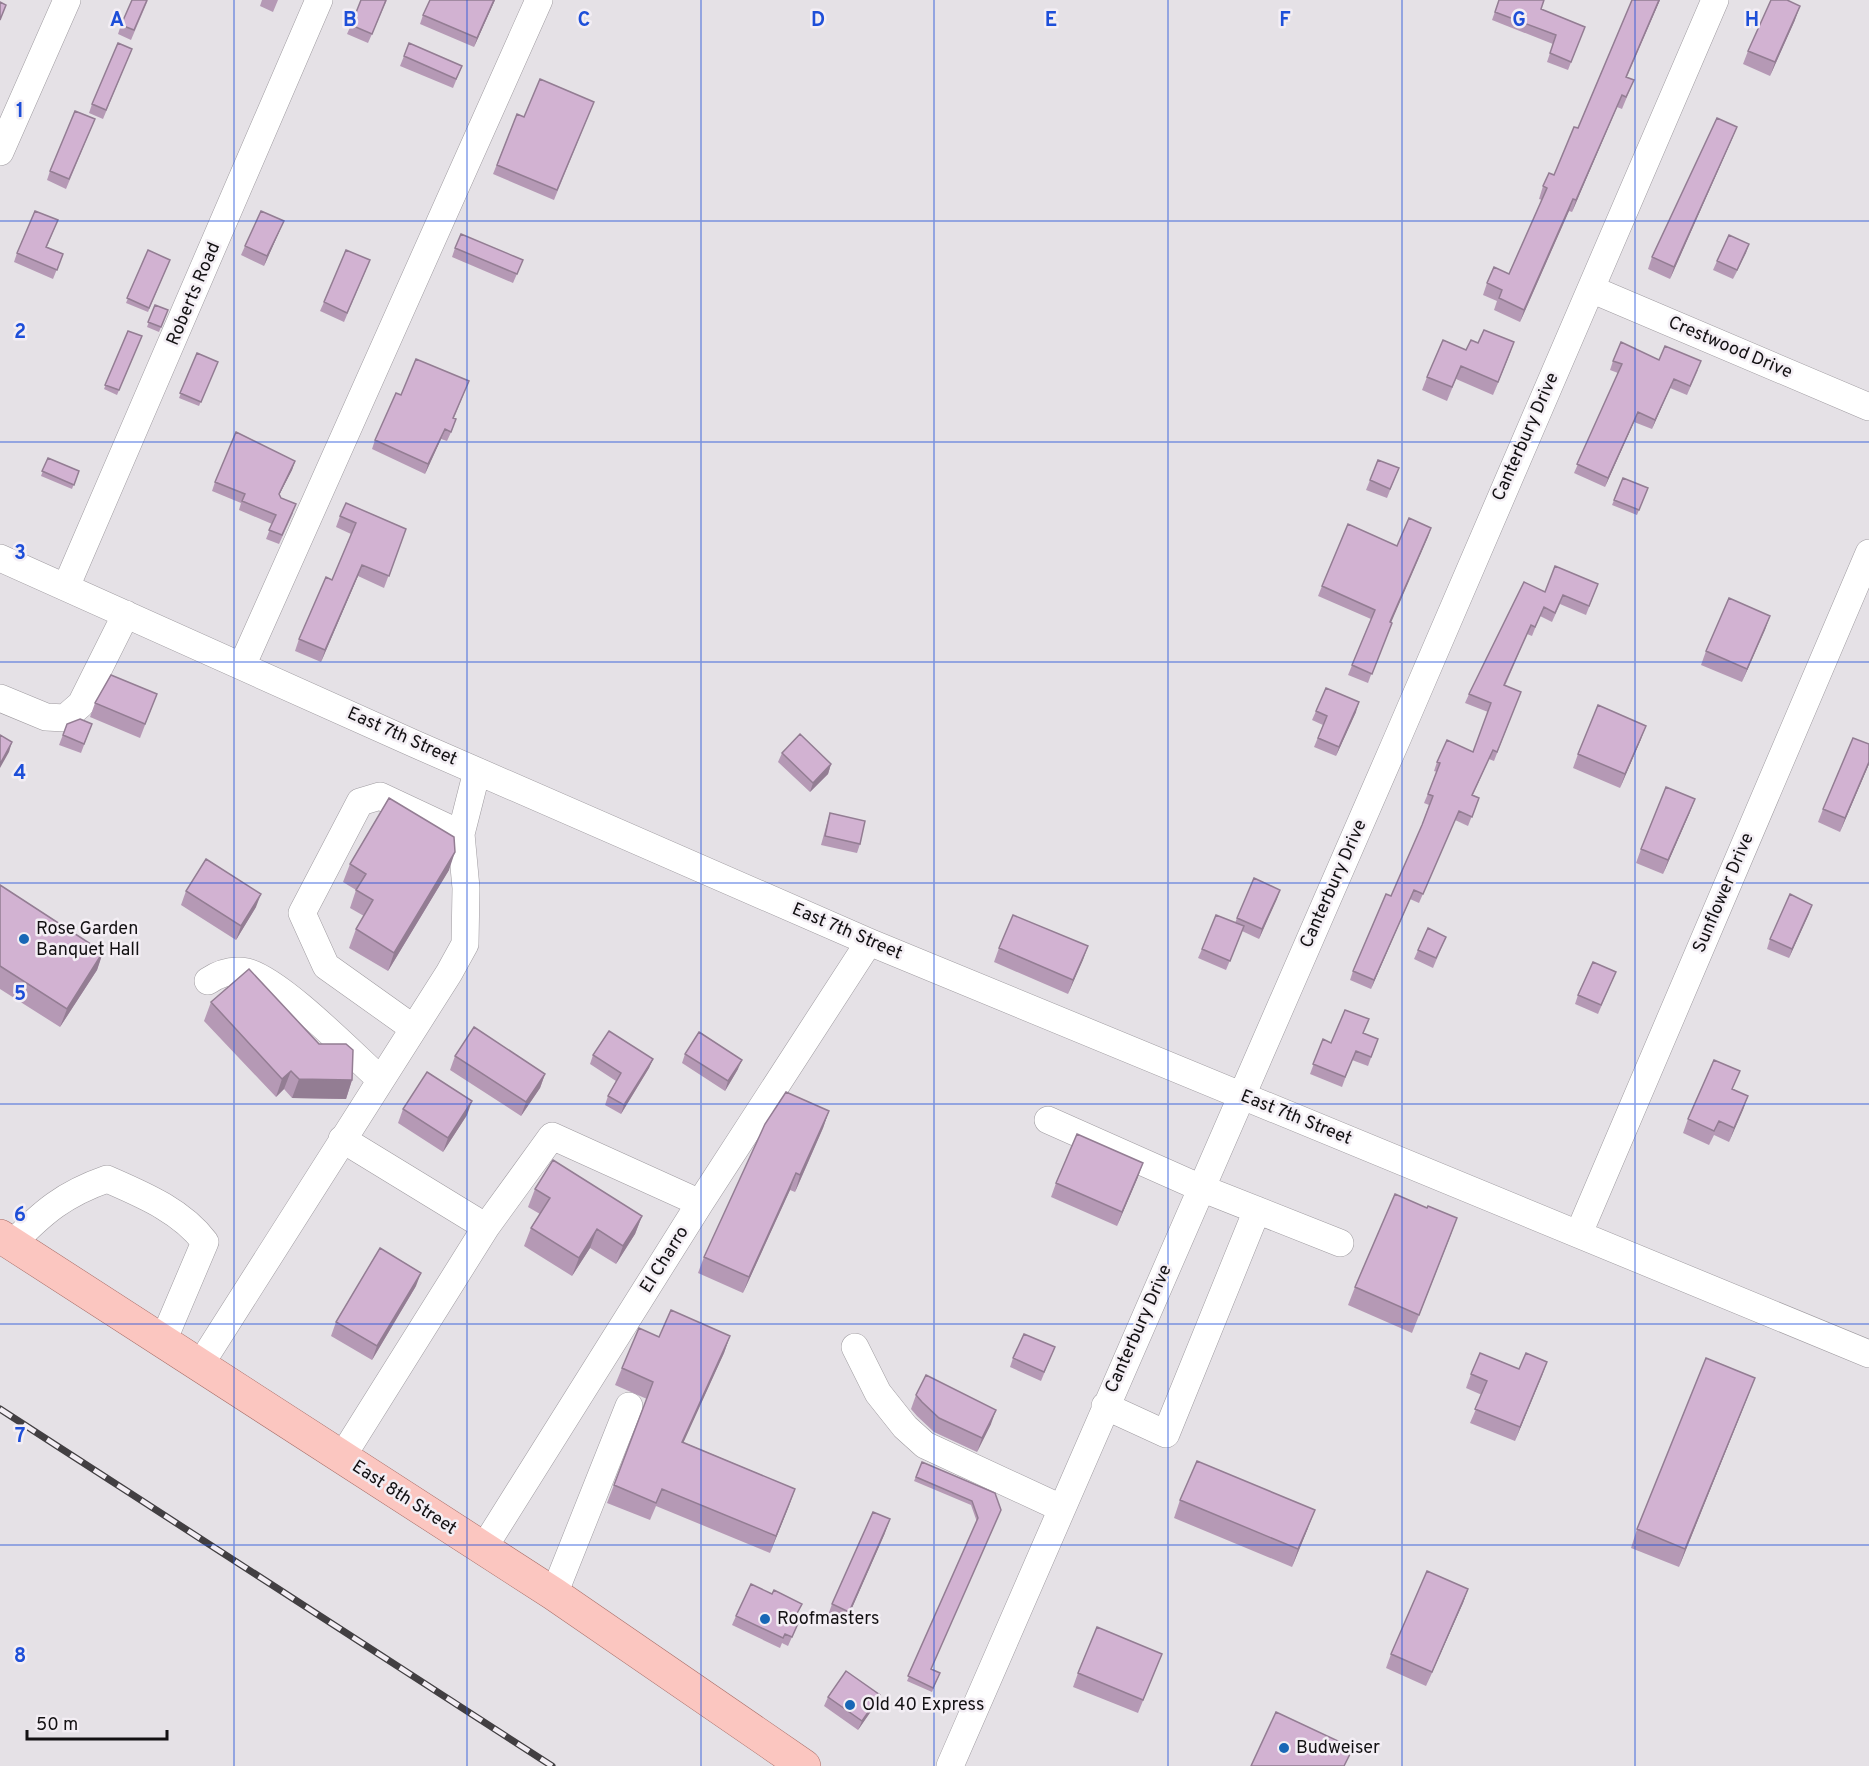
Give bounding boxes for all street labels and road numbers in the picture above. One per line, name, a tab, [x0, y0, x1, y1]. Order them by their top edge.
street label: Roberts Road	[162, 239, 226, 349]
street label: Crestwood Drive	[1664, 311, 1796, 385]
street label: Canterbury Drive	[1487, 369, 1565, 505]
street label: East 7th Street	[343, 703, 461, 771]
street label: Canterbury Drive	[1295, 816, 1373, 952]
street label: Sunflower Drive	[1688, 830, 1760, 956]
street label: East 7th Street	[788, 898, 906, 966]
street label: East 7th Street	[1237, 1085, 1355, 1151]
street label: El Charro	[635, 1222, 695, 1298]
street label: Canterbury Drive	[1100, 1261, 1178, 1397]
street label: East 8th Street	[347, 1456, 461, 1540]

